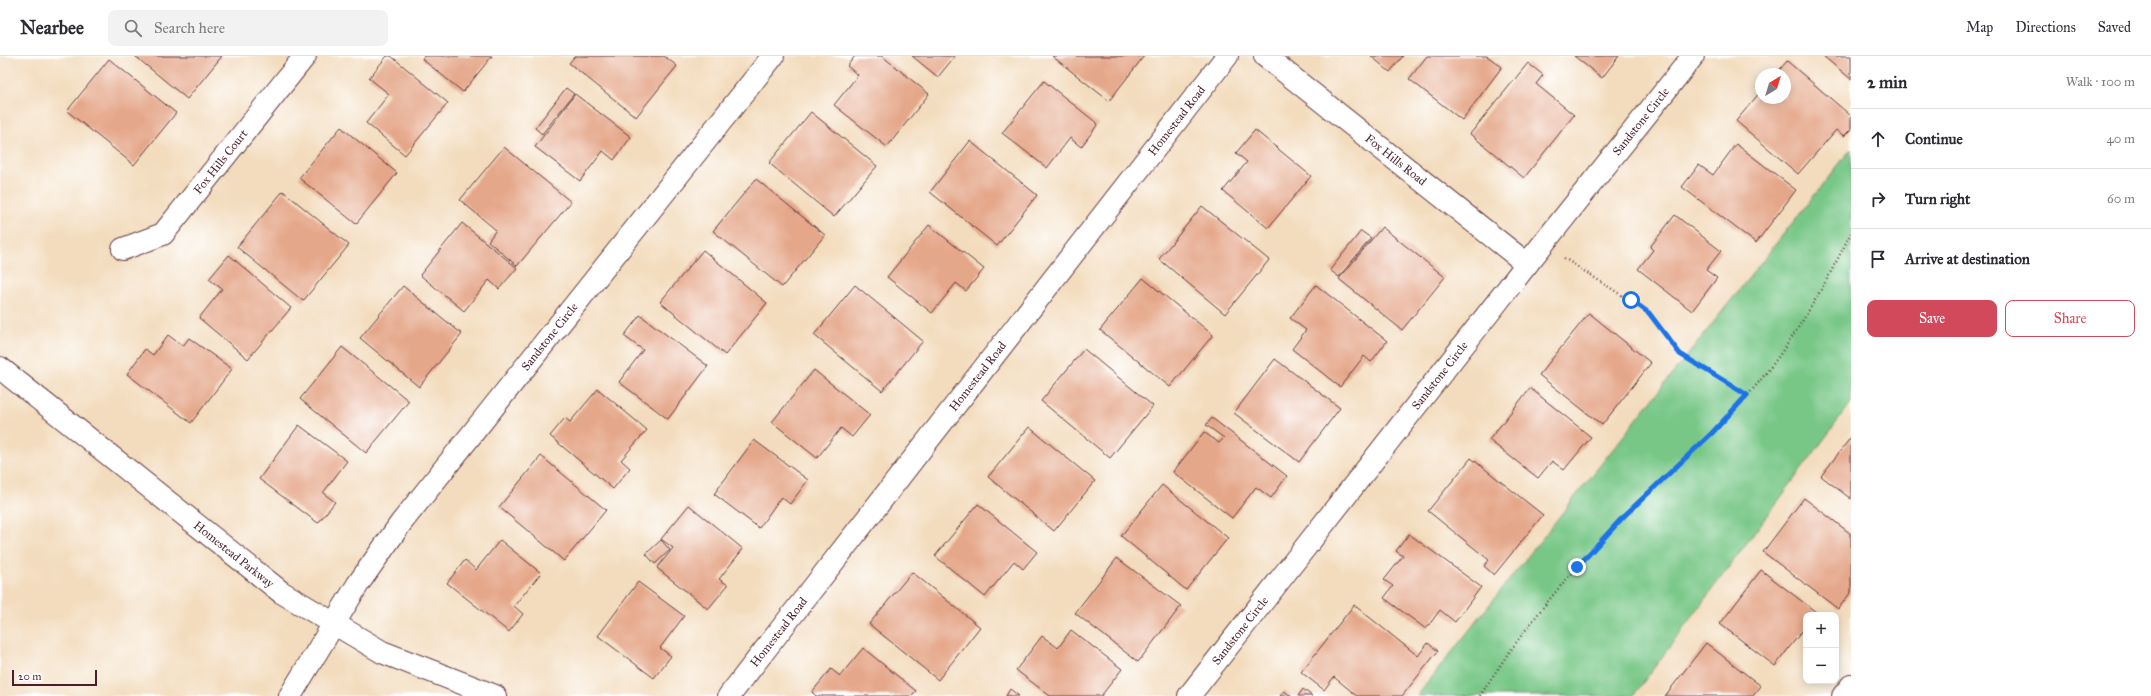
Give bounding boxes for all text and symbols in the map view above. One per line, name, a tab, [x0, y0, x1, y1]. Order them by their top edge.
search box	[108, 10, 388, 46]
text: Nearbee	[20, 16, 84, 39]
icon: search	[122, 17, 144, 39]
text: Search here	[154, 19, 225, 37]
text: Map	[1966, 19, 1993, 36]
text: Directions	[2015, 19, 2076, 36]
text: Saved	[2098, 19, 2131, 36]
north arrow	[1755, 68, 1791, 104]
text: 2 min	[1867, 72, 1907, 93]
text: Walk · 100 m	[2066, 74, 2135, 90]
street label: Homestead Road	[1145, 83, 1208, 158]
street label: Sandstone Circle	[1610, 85, 1672, 158]
street label: Fox Hills Court	[191, 126, 251, 197]
icon: ahead	[1867, 128, 1889, 150]
text: Continue	[1905, 130, 1963, 148]
street label: Fox Hills Road	[1362, 131, 1429, 188]
text: 40 m	[2106, 131, 2135, 147]
icon: right	[1867, 188, 1889, 210]
text: Turn right	[1905, 190, 1970, 208]
text: 60 m	[2107, 191, 2135, 207]
icon: arrive	[1867, 248, 1889, 270]
text: Arrive at destination	[1905, 250, 2030, 268]
route start	[1622, 291, 1640, 309]
street label: Sandstone Circle	[518, 300, 581, 373]
button: Save	[1867, 300, 1997, 337]
button: Share	[2005, 300, 2135, 337]
street label: Homestead Road	[946, 339, 1009, 414]
street label: Sandstone Circle	[1409, 339, 1471, 412]
street label: Homestead Parkway	[191, 518, 277, 591]
route end	[1568, 558, 1586, 576]
street label: Homestead Road	[747, 594, 810, 670]
street label: Sandstone Circle	[1209, 594, 1271, 667]
map controls	[1803, 612, 1839, 684]
button: +	[1803, 612, 1839, 648]
button: −	[1803, 648, 1839, 684]
scale bar	[12, 668, 97, 687]
text: 20 m	[18, 670, 41, 683]

